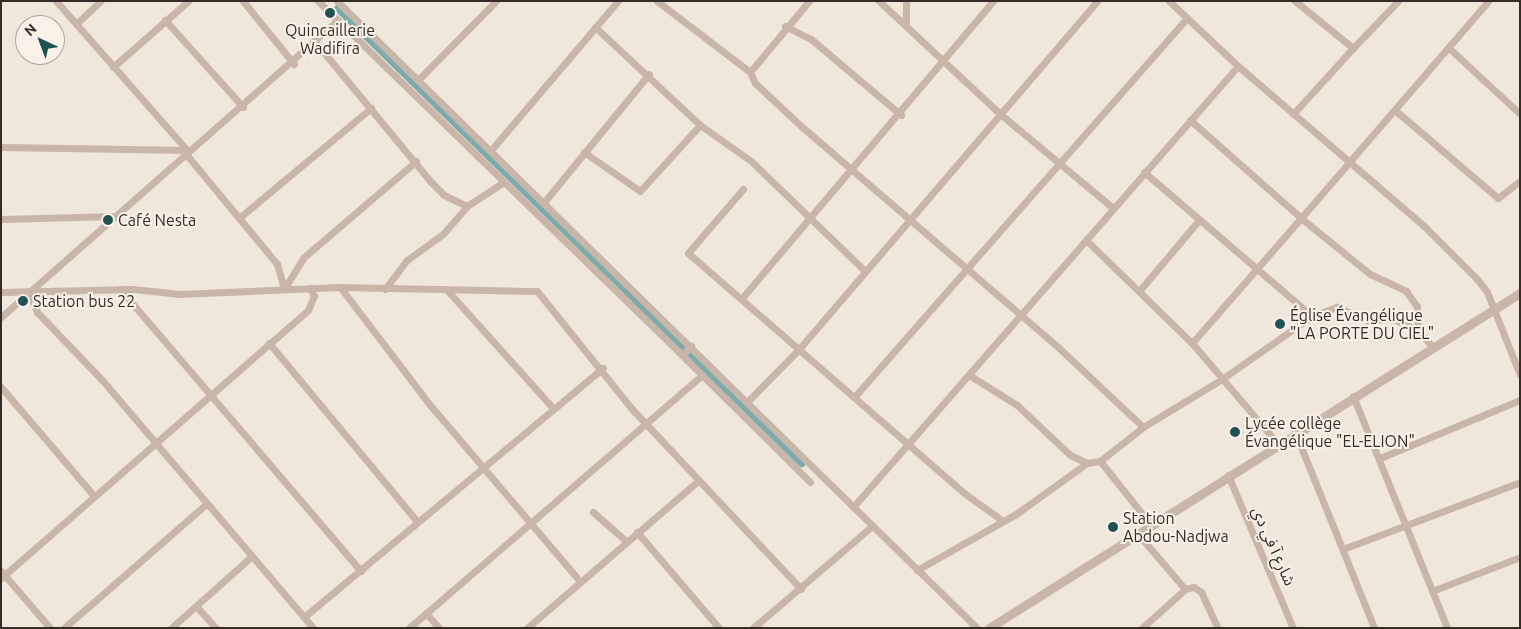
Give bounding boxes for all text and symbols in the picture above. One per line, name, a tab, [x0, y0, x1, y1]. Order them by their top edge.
marker: Quincaillerie Wadifira	[324, 7, 336, 19]
north arrow	[15, 15, 65, 65]
text: N	[21, 20, 40, 39]
place label: Quincaillerie Wadifira	[285, 20, 375, 58]
place label: Café Nesta	[118, 210, 196, 230]
marker: Café Nesta	[102, 214, 114, 226]
place label: Station bus 22	[33, 291, 135, 311]
marker: Station bus 22	[17, 295, 29, 307]
place label: Église Évangélique "LA PORTE DU CIEL"	[1290, 305, 1434, 343]
marker: Église Évangélique "LA PORTE DU CIEL"	[1274, 318, 1286, 330]
place label: Lycée collège Évangélique "EL-ELION"	[1245, 413, 1415, 451]
marker: Lycée collège Évangélique "EL-ELION"	[1229, 426, 1241, 438]
street label: شارع آ في دي	[1248, 503, 1300, 589]
place label: Station Abdou-Nadjwa	[1123, 508, 1229, 546]
marker: Station Abdou-Nadjwa	[1107, 521, 1119, 533]

